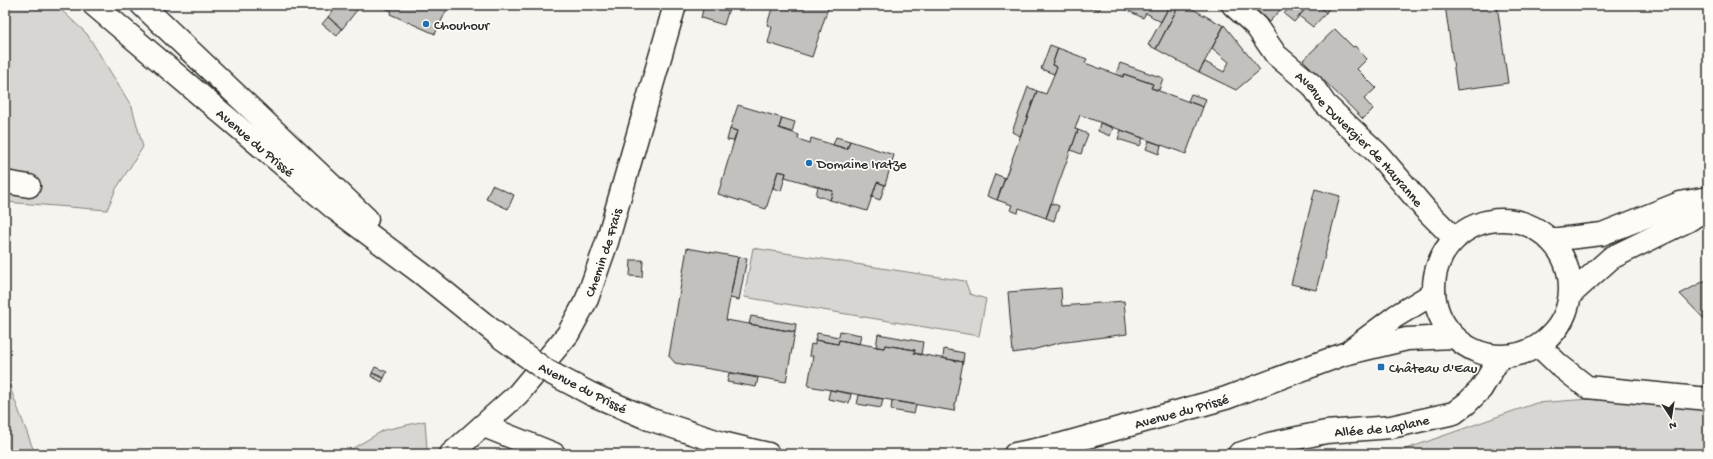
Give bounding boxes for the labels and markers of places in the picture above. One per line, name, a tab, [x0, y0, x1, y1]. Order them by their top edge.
place label: Chouhour	[434, 18, 490, 35]
marker: Chouhour	[421, 19, 431, 29]
place label: Domaine Iratze	[816, 157, 907, 174]
marker: Domaine Iratze	[804, 158, 814, 168]
place label: Château d'Eau	[1389, 361, 1478, 378]
marker: Château d'Eau	[1376, 362, 1386, 372]

